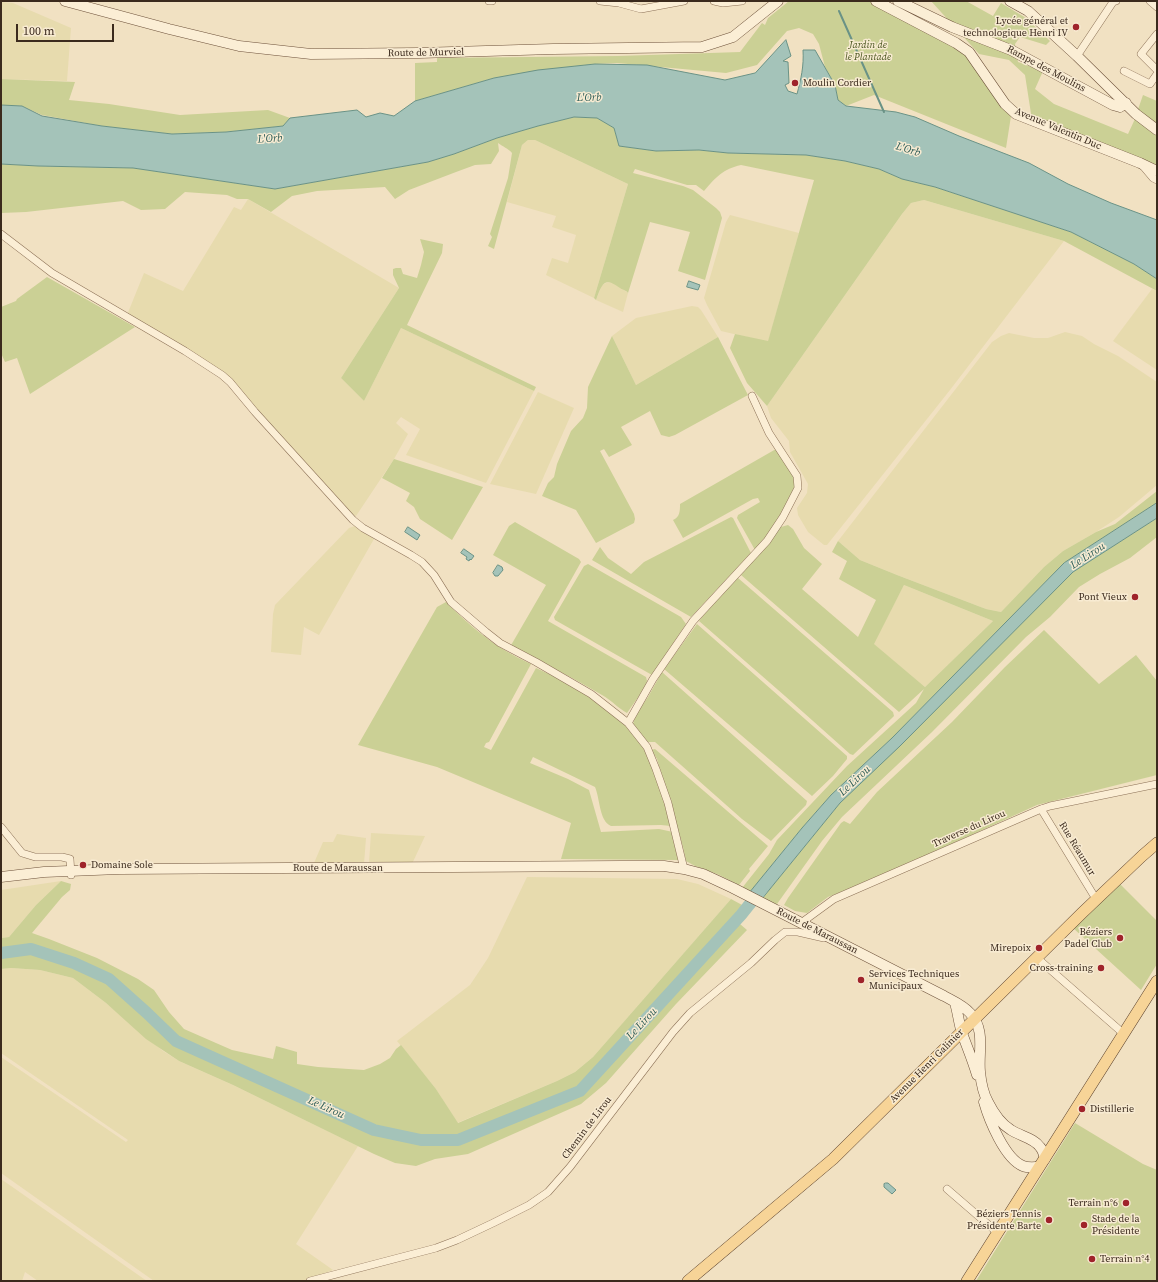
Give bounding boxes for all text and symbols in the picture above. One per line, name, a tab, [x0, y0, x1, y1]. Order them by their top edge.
place label: Lycée général et technologique Henri IV	[963, 15, 1068, 38]
scale bar	[18, 16, 116, 42]
marker: Lycée général et technologique Henri IV	[1071, 22, 1081, 32]
text: 100 m	[23, 23, 55, 39]
park label: Jardin de le Plantade	[845, 39, 891, 62]
street label: Rampe des Moulins	[1005, 43, 1087, 95]
street label: Route de Murviel	[388, 46, 464, 60]
place label: Moulin Cordier	[803, 77, 871, 89]
marker: Moulin Cordier	[790, 78, 800, 88]
water label: L'Orb	[577, 91, 601, 105]
street label: Avenue Valentin Duc	[1013, 105, 1103, 153]
water label: L'Orb	[257, 132, 283, 146]
water label: L'Orb	[894, 140, 922, 160]
water label: Le Lirou	[1068, 540, 1108, 572]
place label: Pont Vieux	[1079, 591, 1127, 603]
marker: Pont Vieux	[1130, 592, 1140, 602]
water label: Le Lirou	[836, 763, 874, 799]
street label: Traverse du Lirou	[931, 808, 1007, 850]
street label: Rue Réaumur	[1056, 820, 1098, 878]
place label: Domaine Sole	[91, 859, 153, 871]
marker: Domaine Sole	[78, 860, 88, 870]
street label: Route de Maraussan	[293, 862, 383, 874]
street label: Route de Maraussan	[774, 905, 860, 957]
place label: Béziers Padel Club	[1064, 926, 1112, 950]
marker: Béziers Padel Club	[1115, 933, 1125, 943]
place label: Mirepoix	[990, 942, 1031, 954]
marker: Mirepoix	[1034, 943, 1044, 953]
place label: Cross-training	[1030, 962, 1093, 974]
marker: Cross-training	[1096, 963, 1106, 973]
place label: Services Techniques Municipaux	[869, 968, 959, 992]
marker: Services Techniques Municipaux	[856, 975, 866, 985]
water label: Le Lirou	[624, 1005, 660, 1043]
street label: Avenue Henri Galinier	[887, 1026, 967, 1106]
water label: Le Lirou	[306, 1094, 346, 1122]
street label: Chemin de Lirou	[560, 1094, 614, 1162]
place label: Distillerie	[1090, 1103, 1134, 1115]
marker: Distillerie	[1077, 1104, 1087, 1114]
place label: Terrain n°6	[1068, 1197, 1118, 1209]
marker: Terrain n°6	[1121, 1198, 1131, 1208]
place label: Béziers Tennis Présidente Barte	[967, 1208, 1041, 1232]
place label: Stade de la Présidente	[1092, 1213, 1140, 1236]
marker: Béziers Tennis Présidente Barte	[1044, 1215, 1054, 1225]
marker: Stade de la Présidente	[1079, 1220, 1089, 1230]
place label: Terrain n°4	[1100, 1253, 1150, 1265]
marker: Terrain n°4	[1087, 1254, 1097, 1264]

